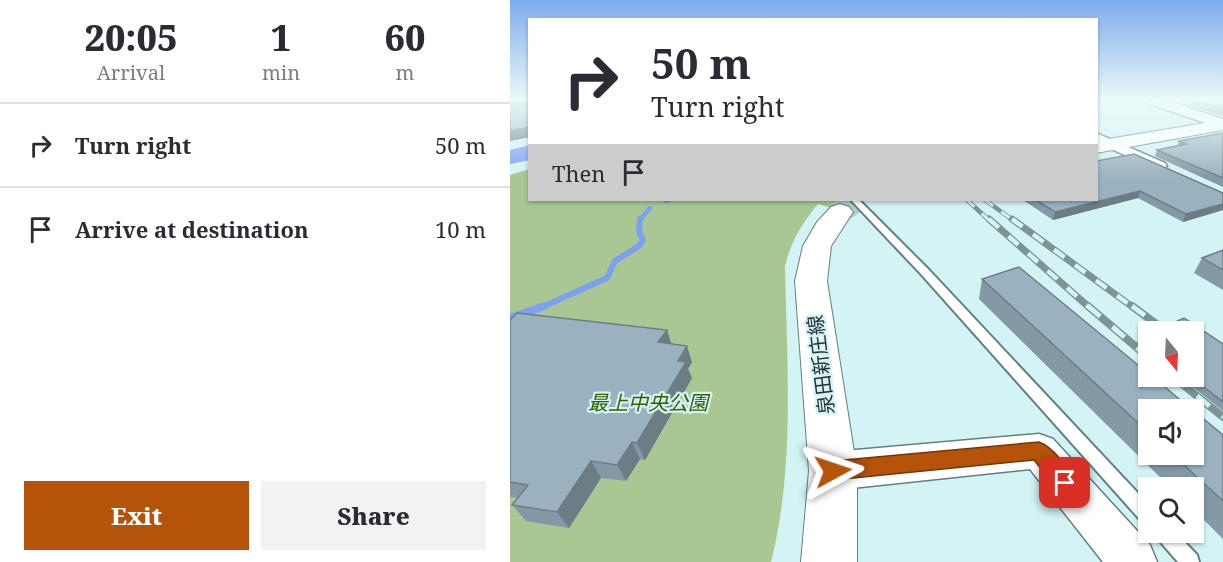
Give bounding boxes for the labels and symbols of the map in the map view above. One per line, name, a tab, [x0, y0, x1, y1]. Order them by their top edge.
street label: 泉田新庄線	[801, 314, 840, 416]
north arrow	[1138, 321, 1204, 387]
park label: 最上中央公園	[588, 389, 711, 416]
position arrow	[801, 439, 865, 503]
pin	[1039, 457, 1090, 508]

